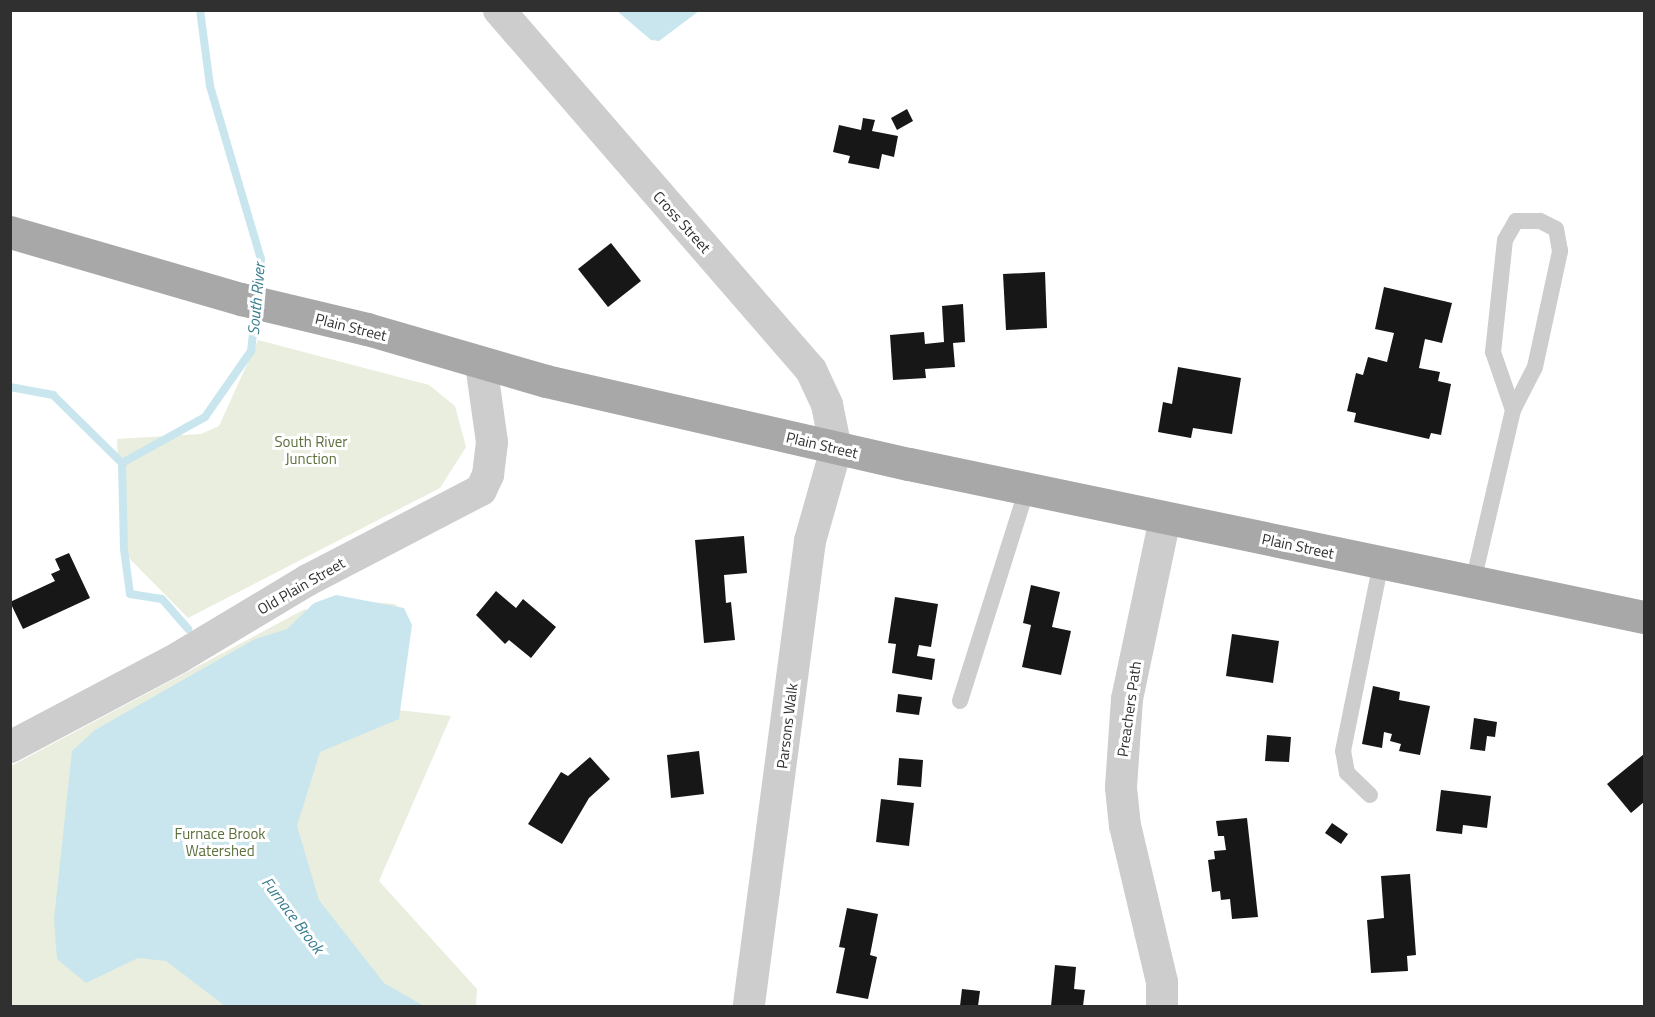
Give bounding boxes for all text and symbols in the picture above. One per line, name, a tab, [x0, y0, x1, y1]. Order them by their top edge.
street label: Cross Street	[650, 187, 714, 257]
water label: South River	[243, 262, 269, 336]
street label: Plain Street	[313, 309, 389, 345]
street label: Plain Street	[784, 428, 860, 462]
park label: South River Junction	[274, 432, 348, 467]
street label: Plain Street	[1260, 530, 1336, 562]
street label: Old Plain Street	[254, 554, 348, 618]
street label: Preachers Path	[1113, 660, 1145, 758]
street label: Parsons Walk	[773, 682, 801, 770]
park label: Furnace Brook Watershed	[175, 824, 265, 859]
water label: Furnace Brook	[258, 873, 328, 957]

